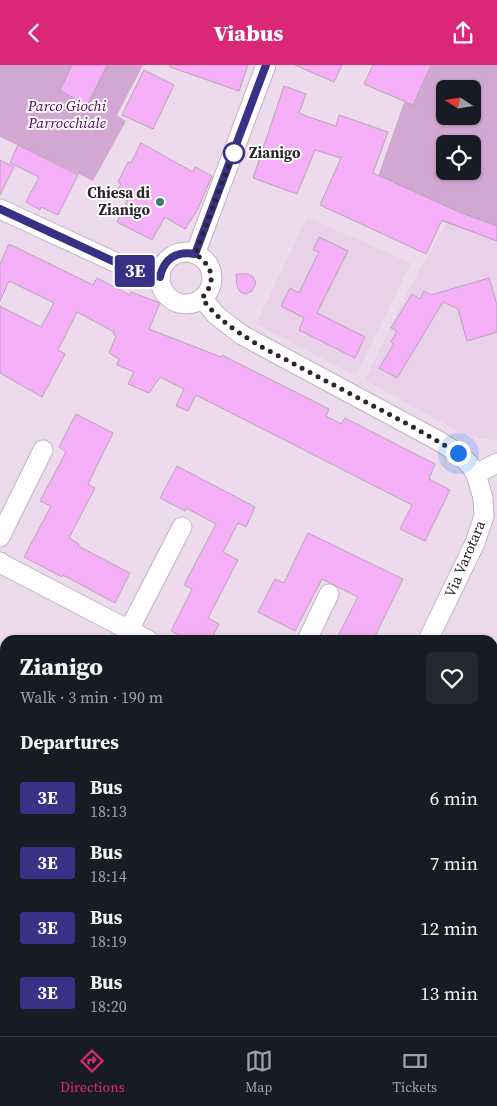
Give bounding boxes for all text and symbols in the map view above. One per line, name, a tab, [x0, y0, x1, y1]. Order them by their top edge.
text: Viabus	[214, 18, 283, 48]
icon: back	[20, 19, 48, 47]
icon: share	[449, 19, 477, 47]
north arrow	[436, 80, 481, 125]
map controls	[436, 80, 481, 180]
park label: Parco Giochi Parrocchiale	[27, 95, 107, 133]
button: locate	[436, 135, 481, 180]
marker: Zianigo	[223, 142, 245, 164]
place label: Zianigo	[249, 142, 301, 163]
place label: Chiesa di Zianigo	[87, 182, 151, 220]
marker: Chiesa di Zianigo	[154, 196, 166, 208]
line badge: 3E	[112, 255, 158, 287]
text: 3E	[125, 258, 145, 283]
your location	[446, 441, 471, 466]
street label: Via Varotara	[439, 517, 490, 601]
text: Zianigo	[20, 650, 103, 683]
button: heart	[426, 652, 478, 704]
text: Walk · 3 min · 190 m	[20, 686, 163, 708]
text: Departures	[20, 729, 119, 755]
text: Bus	[90, 774, 122, 800]
text: 3E	[37, 785, 58, 810]
text: 6 min	[430, 785, 478, 811]
text: 18:13	[90, 800, 127, 822]
text: Bus	[90, 839, 122, 865]
text: 3E	[37, 850, 58, 875]
text: 7 min	[430, 850, 478, 876]
text: 18:14	[90, 865, 127, 887]
text: Bus	[90, 904, 122, 930]
text: 3E	[37, 915, 58, 940]
text: 12 min	[420, 915, 478, 941]
text: 18:19	[90, 930, 127, 952]
text: Bus	[90, 969, 122, 995]
text: 3E	[37, 980, 58, 1005]
text: 13 min	[420, 980, 478, 1006]
text: 18:20	[90, 995, 127, 1017]
tab: Directions	[60, 1047, 125, 1097]
tab: Map	[245, 1047, 273, 1097]
tab: Tickets	[393, 1047, 437, 1097]

